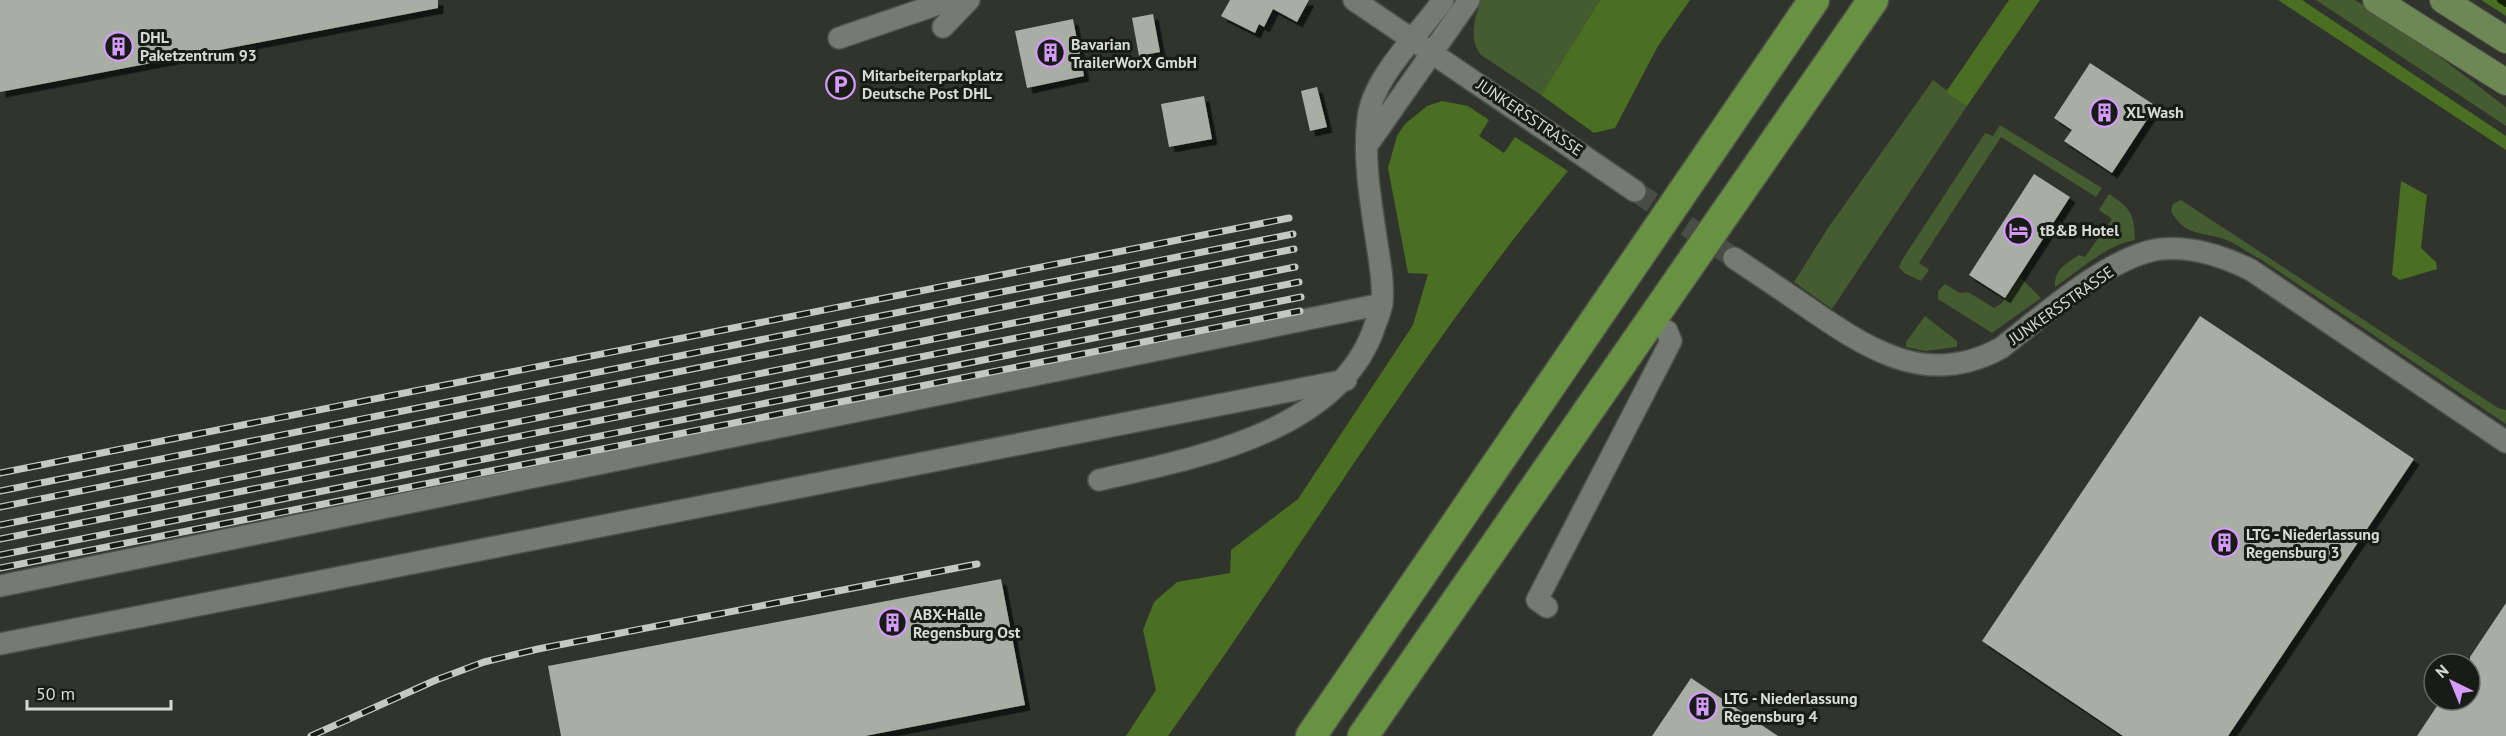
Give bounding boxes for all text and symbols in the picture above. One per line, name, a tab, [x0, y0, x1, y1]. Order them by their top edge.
place label: DHL Paketzentrum 93	[140, 27, 257, 65]
building icon: DHL Paketzentrum 93	[103, 30, 135, 62]
place label: Bavarian TrailerWorX GmbH	[1071, 34, 1197, 72]
building icon: Bavarian TrailerWorX GmbH	[1034, 37, 1066, 69]
place label: Mitarbeiterparkplatz Deutsche Post DHL	[862, 65, 1003, 103]
parking icon: Mitarbeiterparkplatz Deutsche Post DHL	[825, 68, 857, 100]
street label: JUNKERSSTRASSE	[1472, 74, 1587, 160]
building icon: XL Wash	[2089, 96, 2121, 128]
place label: XL Wash	[2126, 102, 2184, 122]
hotel icon: tB&B Hotel	[2003, 214, 2035, 246]
place label: tB&B Hotel	[2040, 220, 2119, 240]
street label: JUNKERSSTRASSE	[2004, 261, 2117, 349]
place label: LTG - Niederlassung Regensburg 3	[2246, 524, 2380, 562]
building icon: LTG - Niederlassung Regensburg 3	[2209, 527, 2241, 559]
place label: ABX-Halle Regensburg Ost	[913, 604, 1021, 642]
building icon: ABX-Halle Regensburg Ost	[876, 607, 908, 639]
north arrow	[2422, 652, 2482, 712]
text: N	[2431, 660, 2452, 682]
scale bar	[27, 673, 171, 711]
text: 50 m	[36, 682, 75, 705]
place label: LTG - Niederlassung Regensburg 4	[1724, 688, 1858, 726]
building icon: LTG - Niederlassung Regensburg 4	[1687, 691, 1719, 723]

